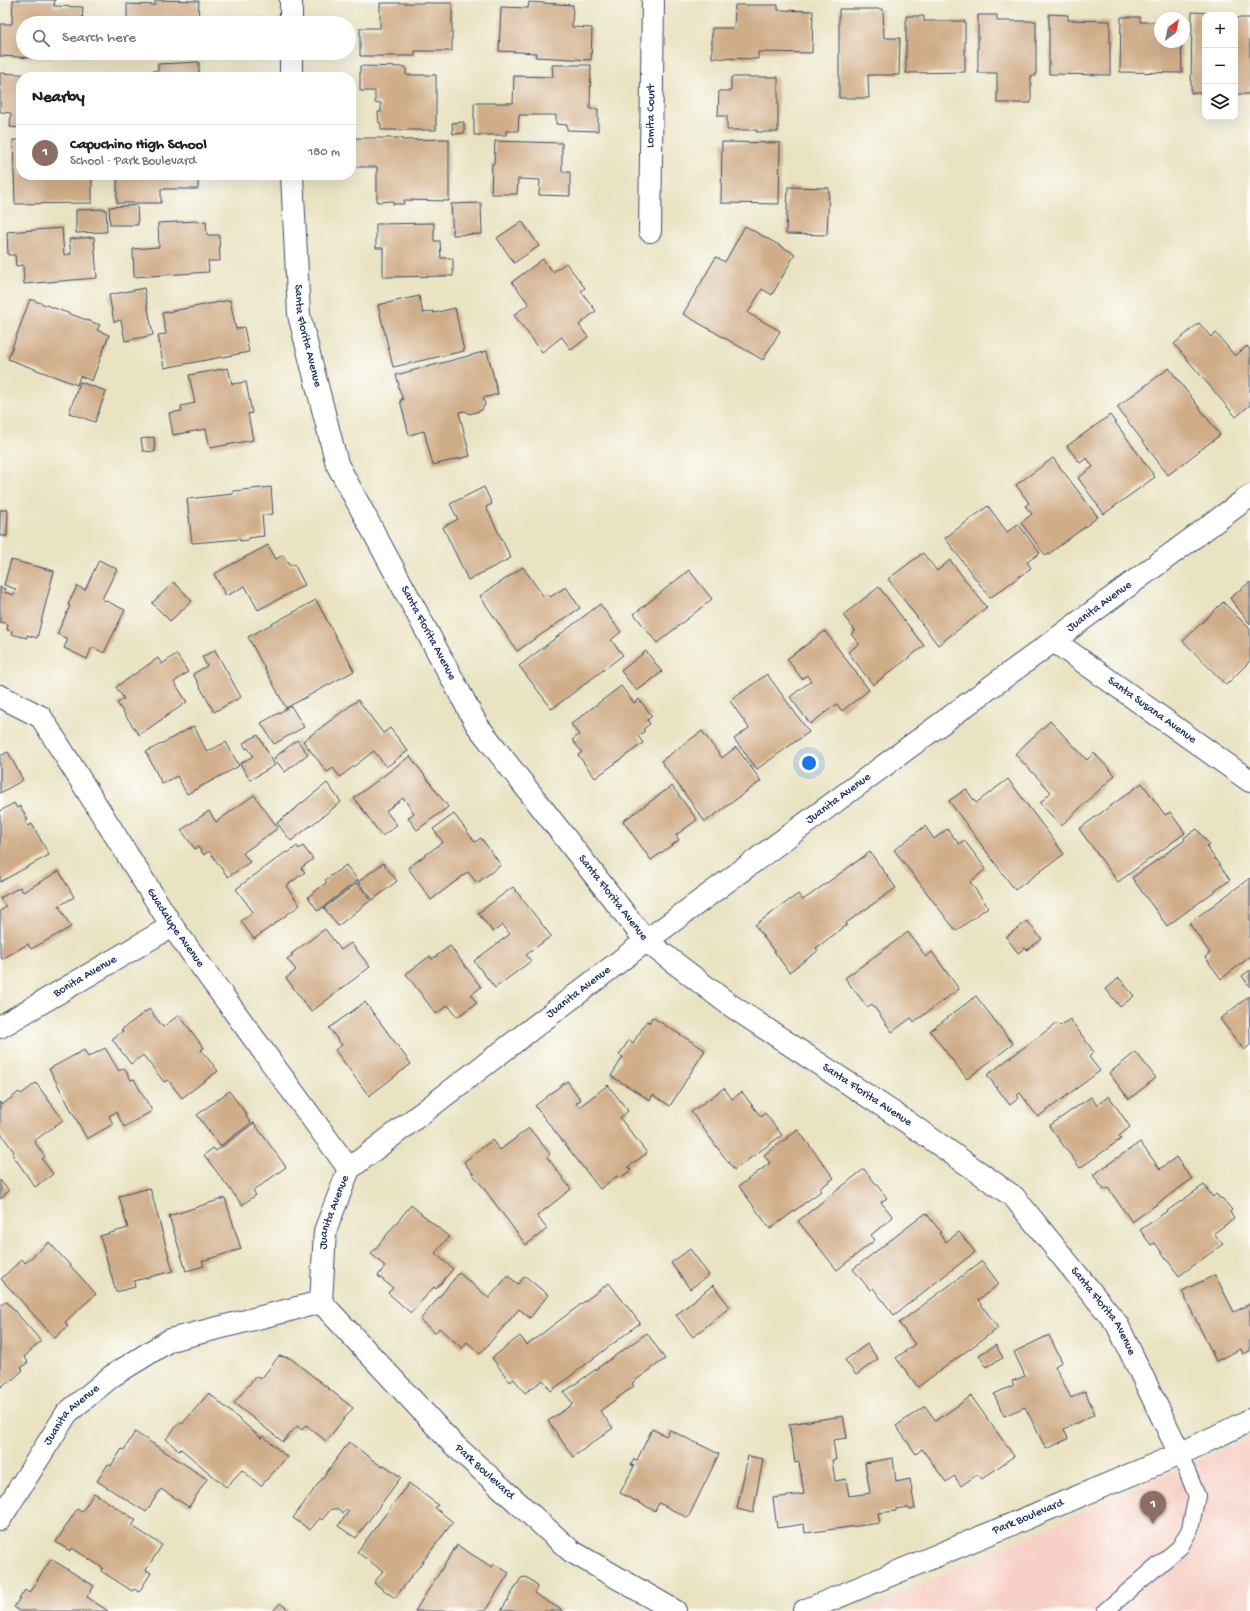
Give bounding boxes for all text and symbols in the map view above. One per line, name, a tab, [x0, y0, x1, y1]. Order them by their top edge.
north arrow	[1154, 12, 1190, 48]
map controls	[1202, 12, 1238, 120]
button: +	[1202, 12, 1238, 48]
search box	[16, 16, 356, 60]
icon: search	[30, 27, 52, 49]
text: Search here	[62, 29, 136, 47]
button: −	[1202, 48, 1238, 84]
street label: Lomita Court	[644, 83, 659, 148]
button: layers	[1202, 84, 1238, 120]
text: Nearby	[32, 88, 85, 108]
text: Capuchino High School	[70, 136, 207, 154]
text: 1	[42, 145, 48, 160]
text: 180 m	[308, 145, 340, 160]
text: School · Park Boulevard	[70, 154, 196, 169]
street label: Santa Florita Avenue	[290, 284, 324, 389]
street label: Juanita Avenue	[1064, 578, 1136, 635]
street label: Santa Florita Avenue	[397, 584, 459, 683]
street label: Santa Susana Avenue	[1104, 674, 1200, 748]
your location	[799, 753, 819, 773]
street label: Juanita Avenue	[803, 770, 875, 828]
street label: Santa Florita Avenue	[575, 853, 651, 944]
street label: Guadalupe Avenue	[143, 886, 207, 971]
street label: Bonita Avenue	[50, 952, 120, 1001]
street label: Juanita Avenue	[544, 963, 614, 1022]
street label: Santa Florita Avenue	[819, 1061, 915, 1131]
street label: Juanita Avenue	[317, 1173, 353, 1250]
street label: Santa Florita Avenue	[1067, 1265, 1139, 1358]
street label: Juanita Avenue	[41, 1381, 103, 1448]
street label: Park Boulevard	[451, 1441, 518, 1504]
pin: 1	[1140, 1491, 1166, 1524]
street label: Park Boulevard	[990, 1496, 1067, 1539]

